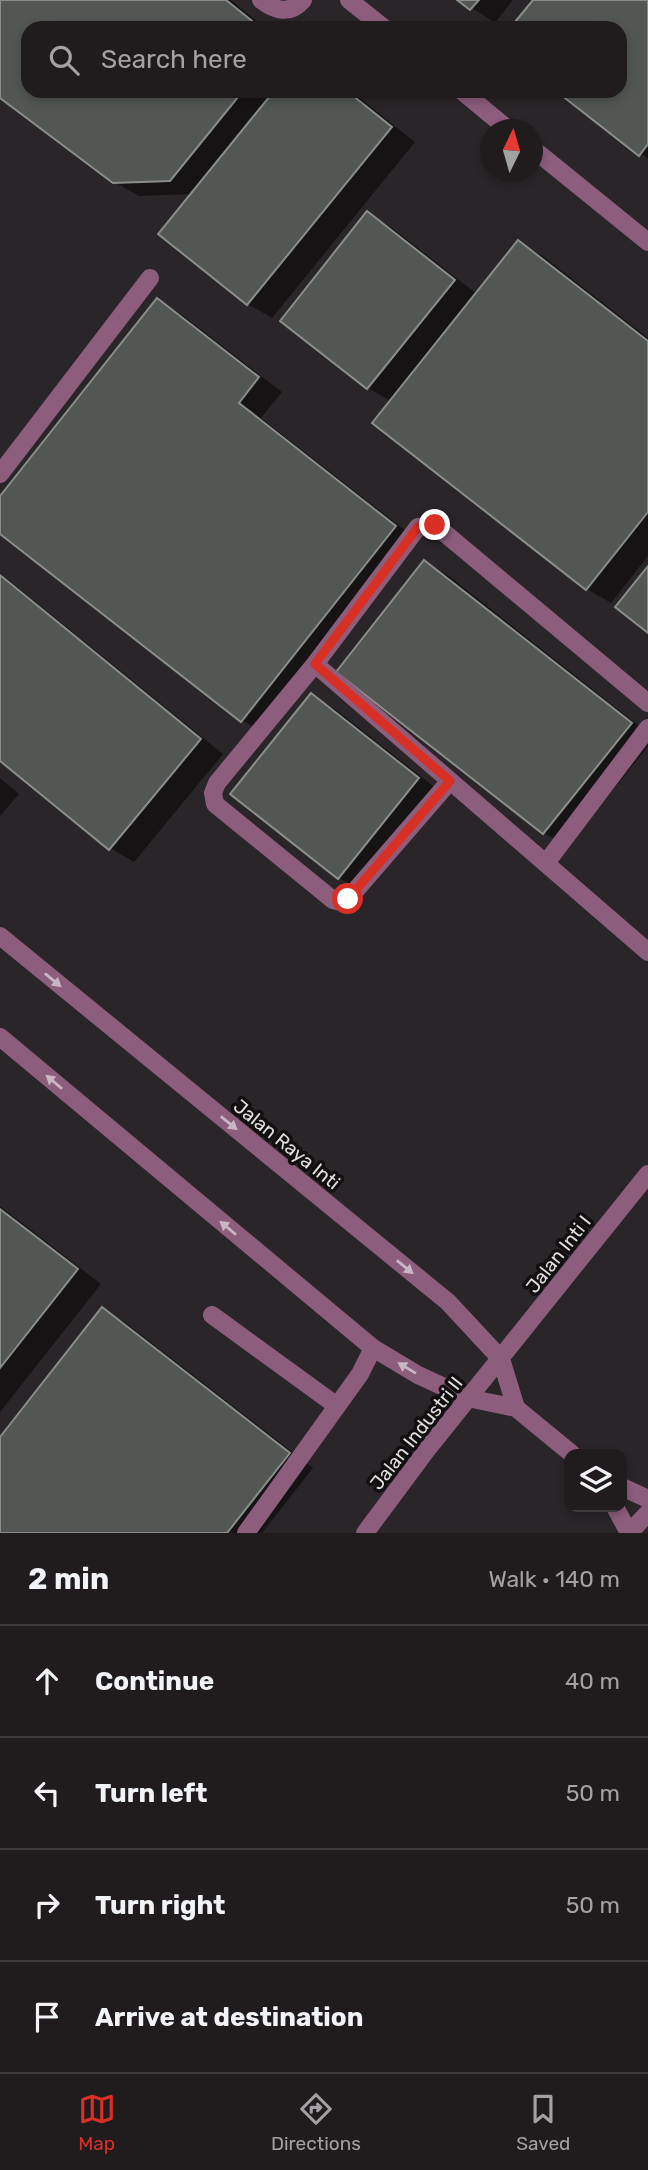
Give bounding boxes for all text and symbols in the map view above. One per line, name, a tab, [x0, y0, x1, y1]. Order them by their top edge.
search box	[21, 21, 627, 98]
icon: search	[45, 41, 83, 79]
text: Search here	[101, 44, 247, 75]
north arrow	[480, 119, 543, 182]
route end	[419, 509, 450, 540]
route start	[332, 883, 363, 914]
one-way arrow	[43, 972, 61, 987]
one-way arrow	[45, 1075, 62, 1090]
street label: Jalan Raya Inti	[229, 1094, 345, 1194]
one-way arrow	[220, 1116, 238, 1131]
street label: Jalan Inti I	[521, 1211, 596, 1298]
one-way arrow	[220, 1221, 237, 1236]
one-way arrow	[397, 1259, 414, 1274]
one-way arrow	[397, 1362, 416, 1374]
street label: Jalan Industri II	[365, 1372, 468, 1494]
map controls	[564, 1449, 627, 1512]
button: layers	[564, 1449, 627, 1512]
text: 2 min	[28, 1561, 109, 1597]
text: Walk · 140 m	[488, 1565, 620, 1593]
icon: ahead	[28, 1662, 66, 1700]
text: Continue	[95, 1666, 214, 1697]
text: 40 m	[565, 1667, 620, 1695]
icon: left	[28, 1774, 66, 1812]
text: Turn left	[95, 1778, 207, 1809]
text: 50 m	[566, 1779, 620, 1807]
icon: right	[28, 1886, 66, 1924]
text: Turn right	[95, 1890, 225, 1921]
text: 50 m	[566, 1891, 620, 1919]
icon: arrive	[28, 1998, 66, 2036]
text: Arrive at destination	[95, 2002, 363, 2033]
tab: Map	[78, 2090, 116, 2155]
tab: Directions	[271, 2090, 361, 2155]
tab: Saved	[516, 2090, 570, 2155]

